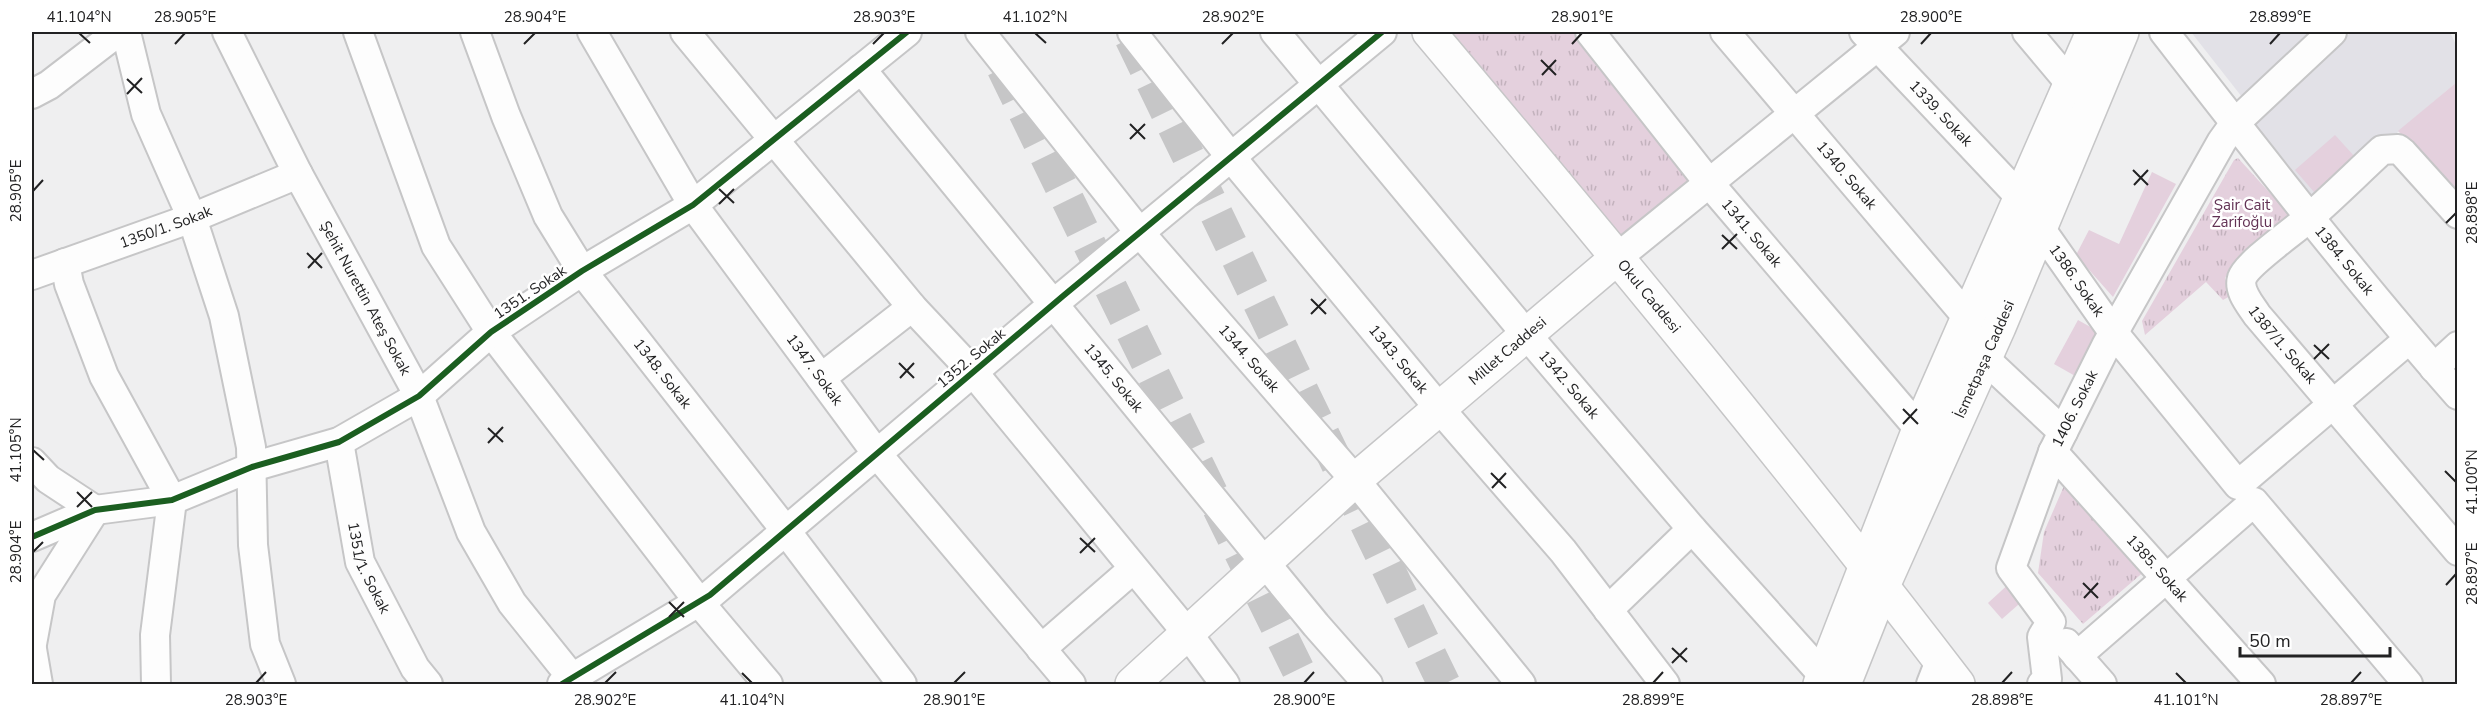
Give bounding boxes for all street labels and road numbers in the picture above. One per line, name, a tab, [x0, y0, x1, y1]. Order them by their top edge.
street label: 1339. Sokak	[1905, 76, 1977, 151]
street label: 1340. Sokak	[1812, 137, 1882, 214]
street label: 1341. Sokak	[1717, 195, 1787, 272]
street label: 1350/1. Sokak	[117, 201, 215, 253]
street label: Şehit Nurettin Ateş Sokak	[315, 217, 416, 379]
street label: 1384. Sokak	[2310, 222, 2379, 300]
street label: 1386. Sokak	[2045, 240, 2109, 321]
street label: Okul Caddesi	[1613, 255, 1685, 337]
street label: 1351. Sokak	[490, 260, 571, 324]
street label: İsmetpaşa Caddesi	[1950, 297, 2019, 421]
street label: 1387/1. Sokak	[2244, 302, 2322, 388]
street label: Millet Caddesi	[1464, 312, 1551, 390]
street label: 1344. Sokak	[1214, 320, 1284, 397]
street label: 1343. Sokak	[1364, 321, 1433, 398]
street label: 1352. Sokak	[933, 323, 1010, 393]
street label: 1347. Sokak	[782, 330, 848, 410]
street label: 1348. Sokak	[629, 334, 696, 413]
street label: 1345. Sokak	[1079, 339, 1148, 417]
street label: 1342. Sokak	[1534, 346, 1604, 423]
street label: 1406. Sokak	[2047, 366, 2103, 451]
street label: 1351/1. Sokak	[343, 521, 395, 617]
street label: 1385. Sokak	[2122, 530, 2193, 606]

